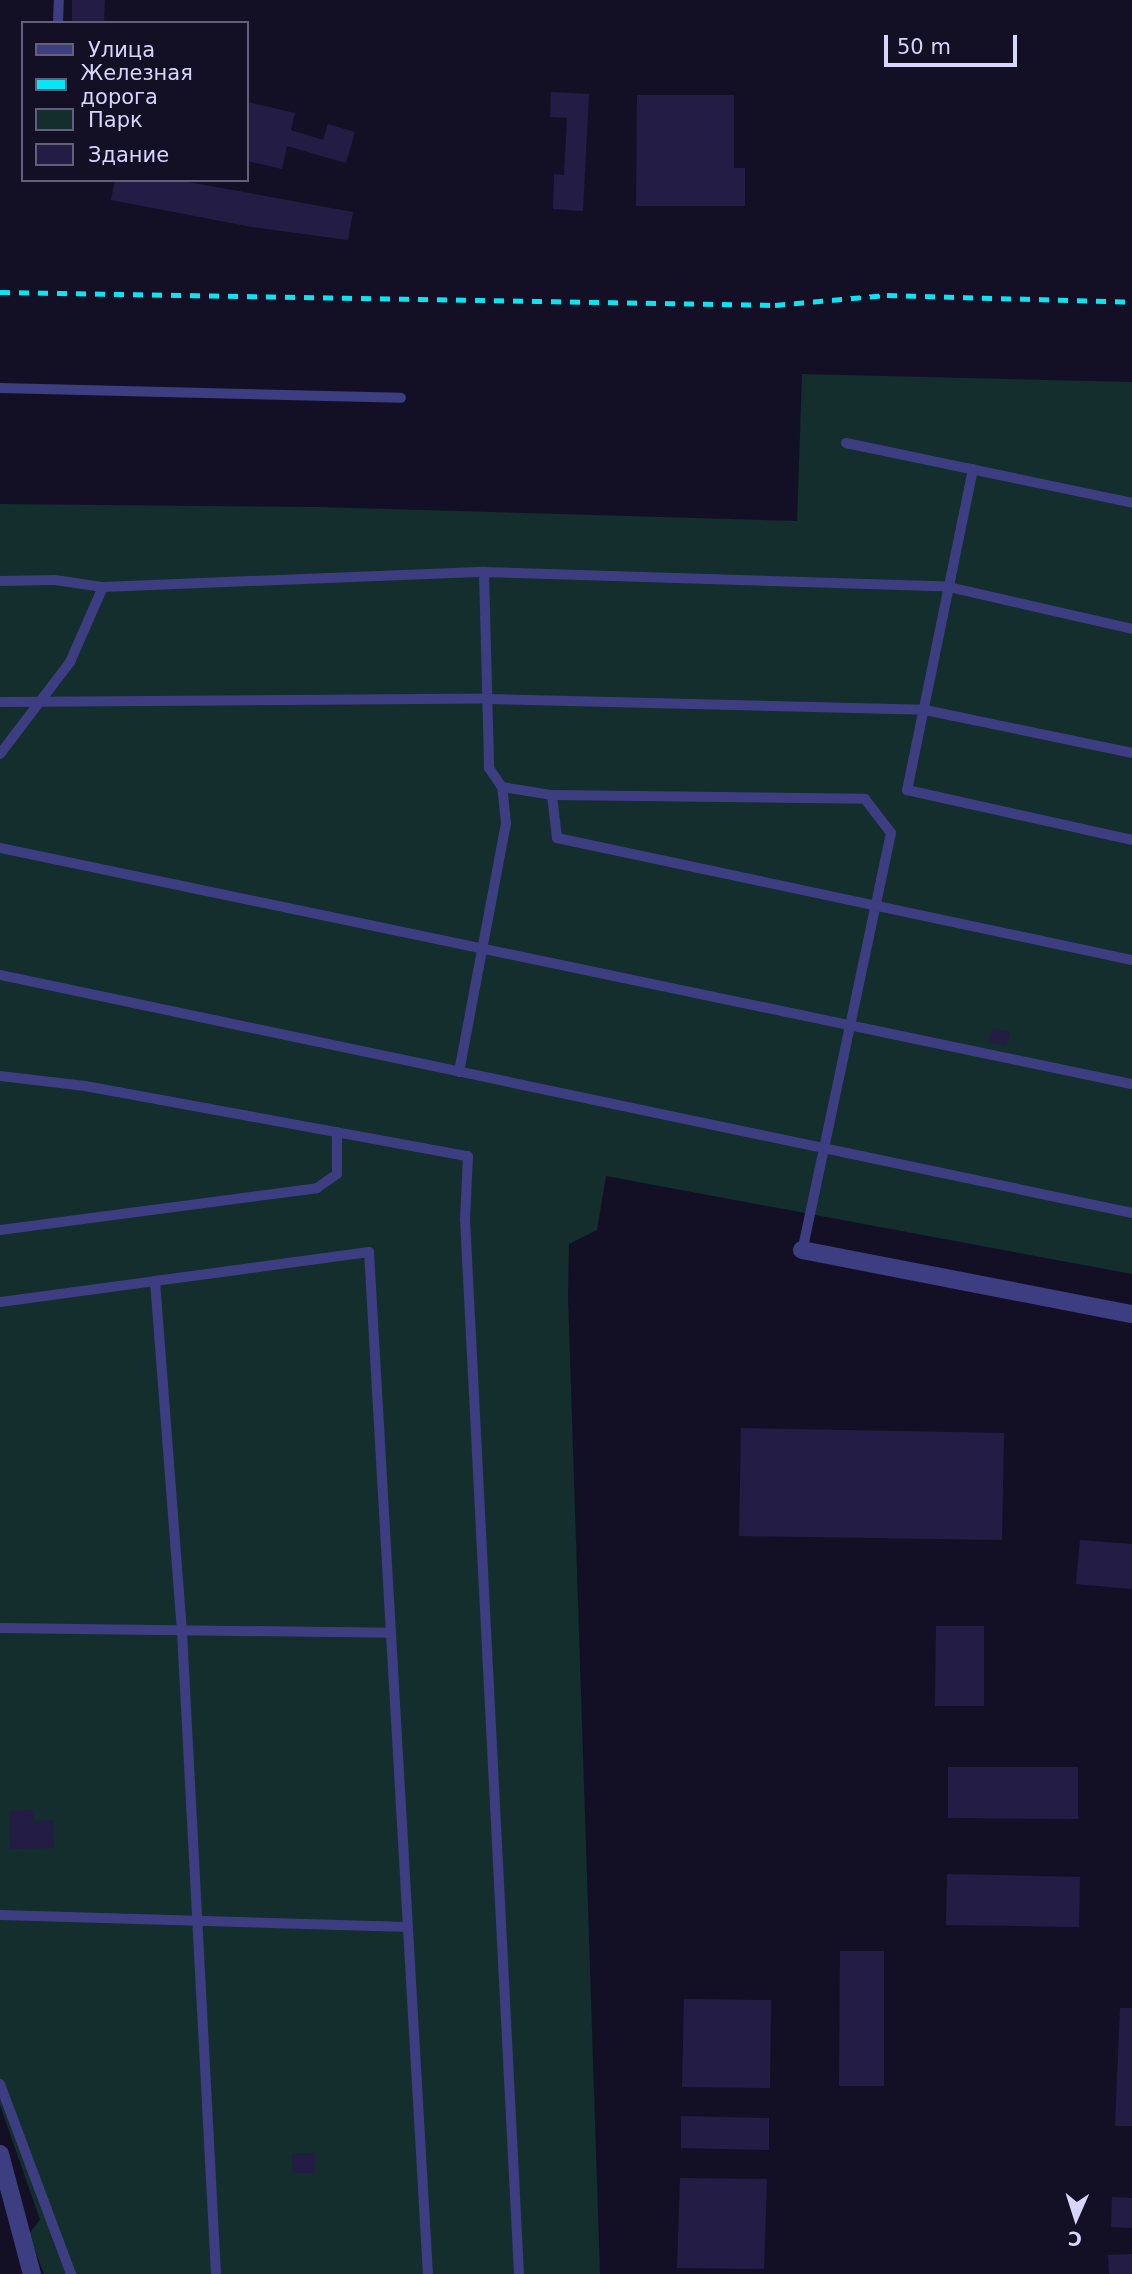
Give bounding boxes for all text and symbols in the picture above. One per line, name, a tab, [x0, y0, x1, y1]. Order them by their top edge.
legend	[21, 21, 248, 182]
scale bar	[887, 21, 1020, 65]
text: 50 m	[897, 35, 951, 59]
text: Улица	[88, 38, 155, 62]
text: Железная дорога	[81, 61, 193, 109]
text: Парк	[88, 108, 143, 132]
text: Здание	[88, 143, 169, 167]
north arrow	[1041, 2183, 1111, 2253]
text: С	[1067, 2228, 1082, 2250]

